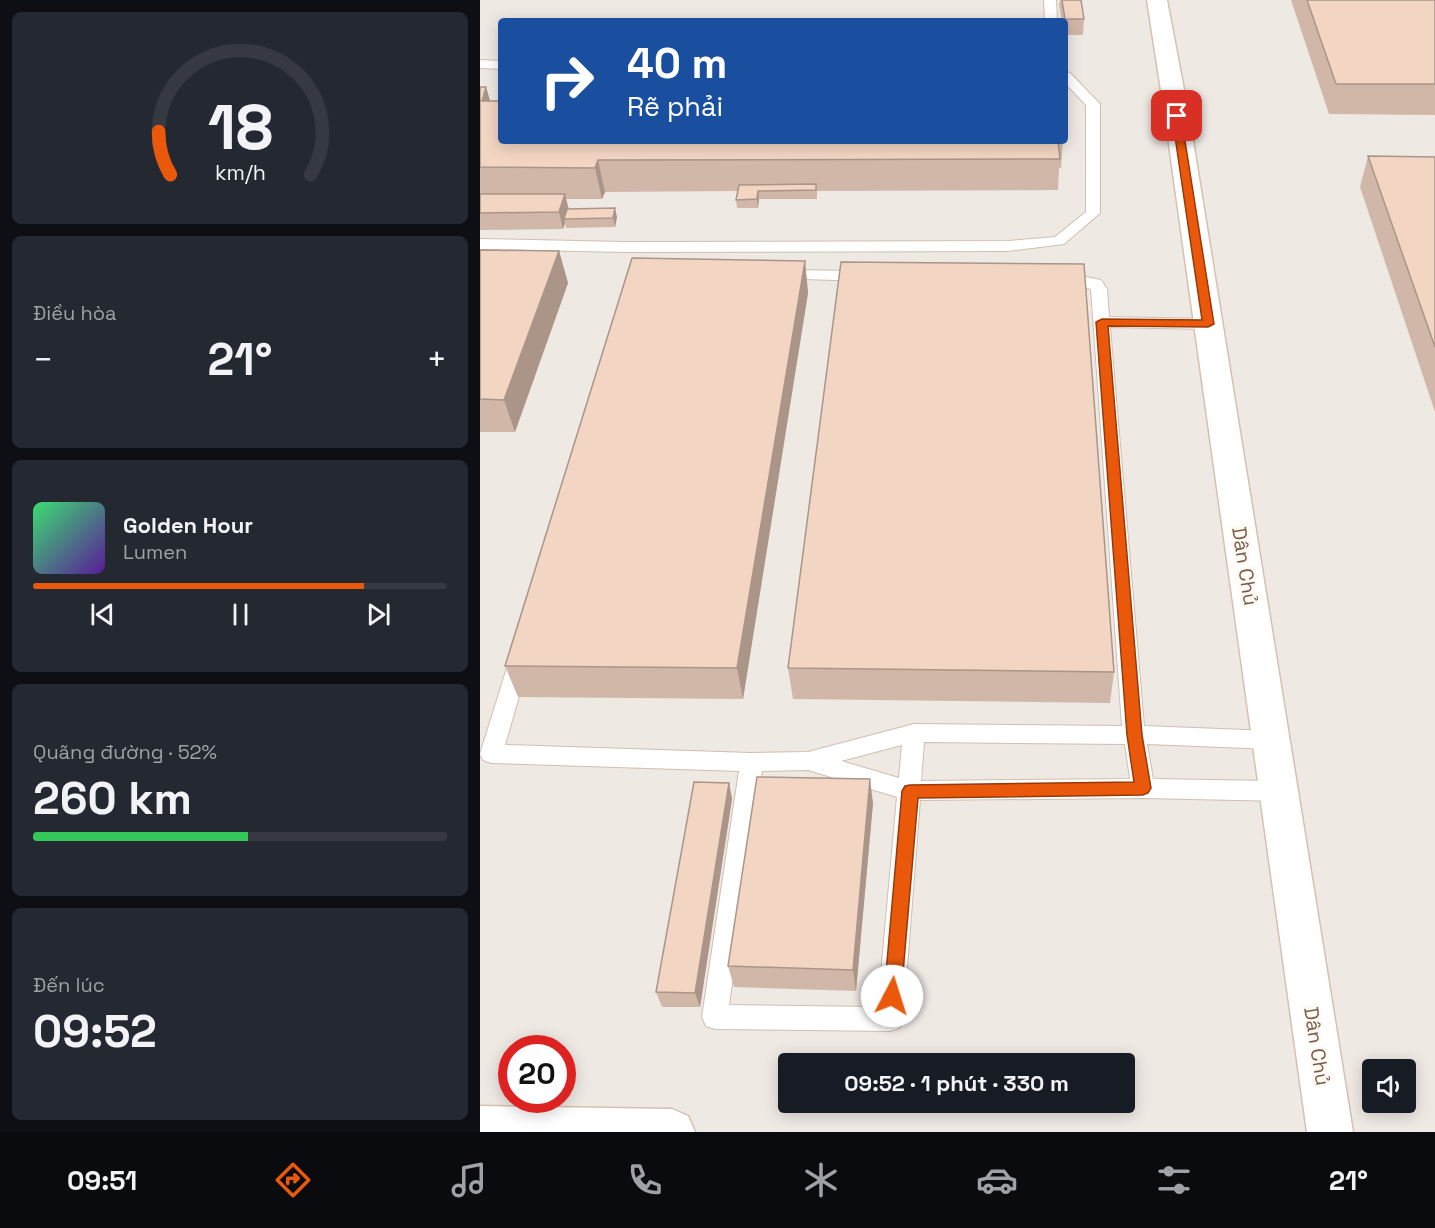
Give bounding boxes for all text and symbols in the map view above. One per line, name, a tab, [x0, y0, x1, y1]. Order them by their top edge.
text: 40 m	[627, 37, 727, 90]
icon: right	[528, 42, 606, 120]
text: 18	[207, 88, 273, 167]
text: Rẽ phải	[627, 89, 723, 124]
pin	[1151, 90, 1202, 141]
icon: arrive	[1160, 99, 1193, 132]
text: km/h	[214, 159, 266, 186]
text: Điều hòa	[33, 300, 117, 326]
text: 21°	[208, 331, 272, 388]
text: −	[33, 339, 53, 381]
text: +	[427, 339, 447, 381]
text: Golden Hour	[123, 511, 253, 539]
street label: Dân Chủ	[1226, 525, 1264, 607]
text: Lumen	[123, 539, 187, 565]
icon: previous	[86, 598, 119, 631]
icon: pause	[224, 598, 257, 631]
icon: next	[362, 598, 395, 631]
text: Quãng đường · 52%	[33, 739, 217, 765]
text: 260 km	[33, 770, 192, 827]
position arrow	[860, 964, 924, 1028]
text: Đến lúc	[33, 972, 105, 998]
text: 09:52	[33, 1003, 157, 1060]
street label: Dân Chủ	[1298, 1005, 1336, 1087]
speed limit sign: 20	[498, 1035, 576, 1113]
map controls	[1362, 1059, 1416, 1113]
button: sound	[1362, 1059, 1416, 1113]
text: 09:52 · 1 phút · 330 m	[844, 1069, 1069, 1097]
icon: directions	[272, 1159, 314, 1201]
icon: music	[448, 1159, 490, 1201]
icon: phone	[624, 1159, 666, 1201]
icon: climate	[800, 1159, 842, 1201]
icon: car	[976, 1159, 1018, 1201]
icon: filters	[1153, 1159, 1195, 1201]
text: 09:51	[67, 1163, 137, 1198]
text: 21°	[1329, 1163, 1368, 1198]

